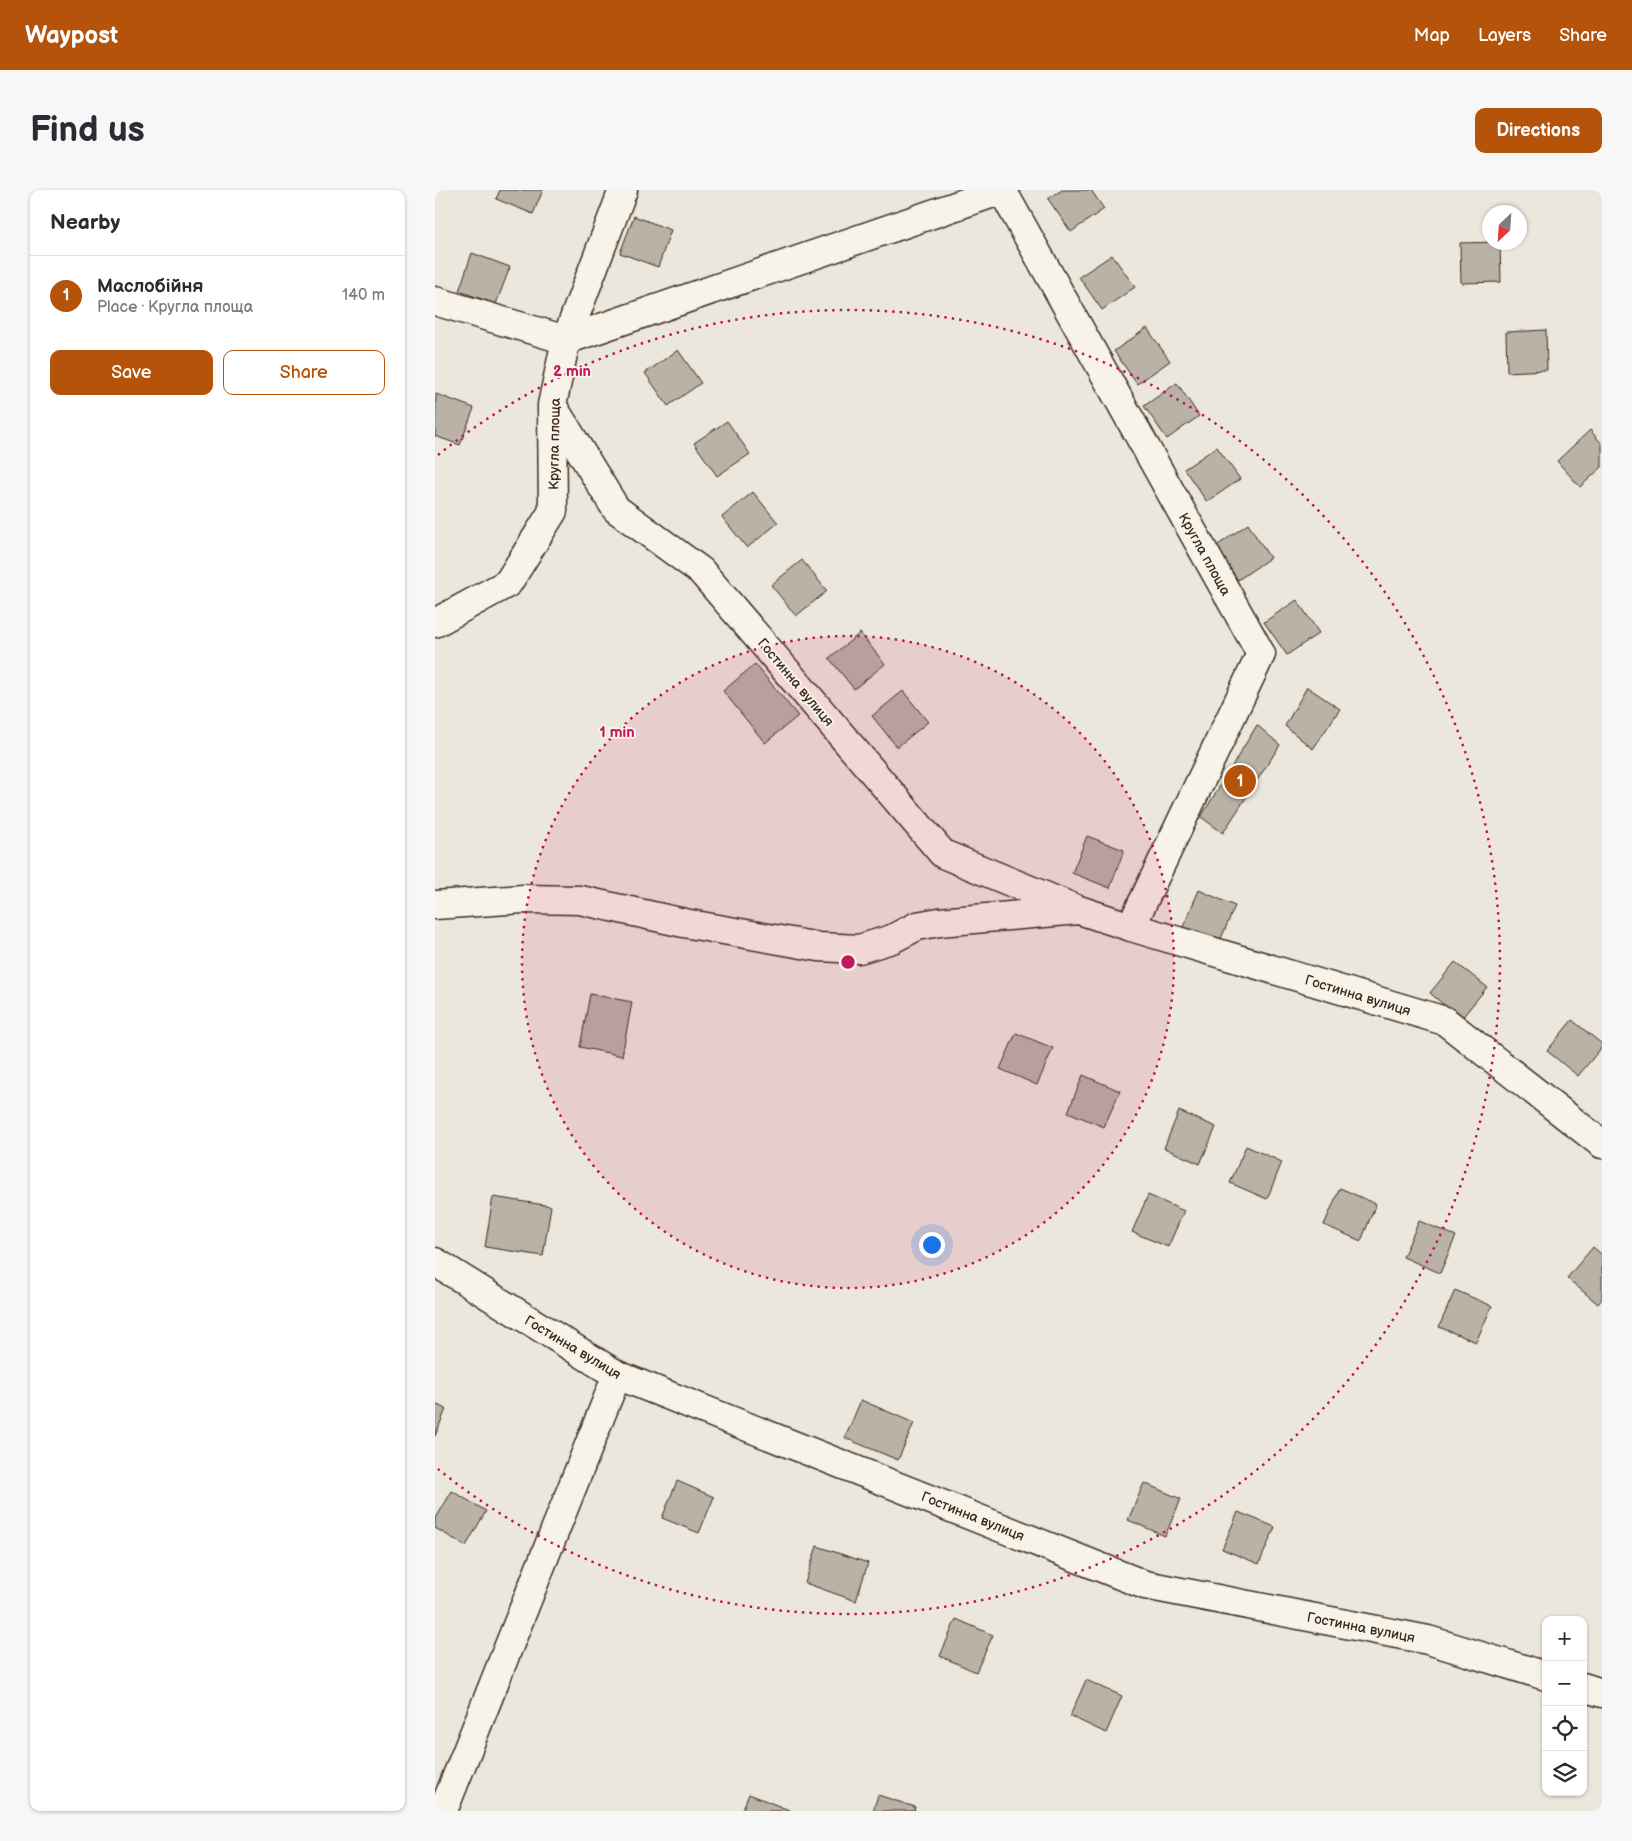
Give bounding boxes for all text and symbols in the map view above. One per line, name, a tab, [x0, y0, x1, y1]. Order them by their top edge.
text: Waypost	[25, 21, 118, 50]
text: Map	[1414, 25, 1450, 46]
text: Layers	[1478, 25, 1531, 46]
text: Share	[1559, 25, 1607, 46]
button: Directions	[1475, 108, 1602, 153]
text: Find us	[30, 109, 145, 152]
north arrow	[1482, 205, 1527, 250]
text: Nearby	[50, 210, 120, 235]
text: Маслобійня	[97, 275, 203, 298]
text: 1	[63, 286, 69, 305]
text: 140 m	[342, 286, 385, 305]
text: Place · Кругла площа	[97, 298, 253, 317]
button: Save	[50, 350, 213, 395]
button: Share	[223, 350, 385, 395]
text: 2 min	[553, 362, 591, 381]
street label: Кругла площа	[545, 397, 564, 490]
street label: Кругла площа	[1175, 510, 1235, 599]
street label: Гостинна вулиця	[754, 635, 838, 730]
text: 1 min	[599, 723, 635, 742]
pin: 1	[1224, 762, 1256, 800]
centre of rings	[839, 953, 857, 971]
street label: Гостинна вулиця	[1303, 971, 1413, 1020]
your location	[919, 1232, 945, 1258]
street label: Гостинна вулиця	[521, 1312, 624, 1383]
street label: Гостинна вулиця	[919, 1488, 1027, 1545]
street label: Гостинна вулиця	[1305, 1609, 1417, 1646]
map controls	[1542, 1616, 1587, 1796]
button: +	[1542, 1616, 1587, 1661]
button: −	[1542, 1661, 1587, 1706]
button: locate	[1542, 1706, 1587, 1751]
button: layers	[1542, 1751, 1587, 1796]

